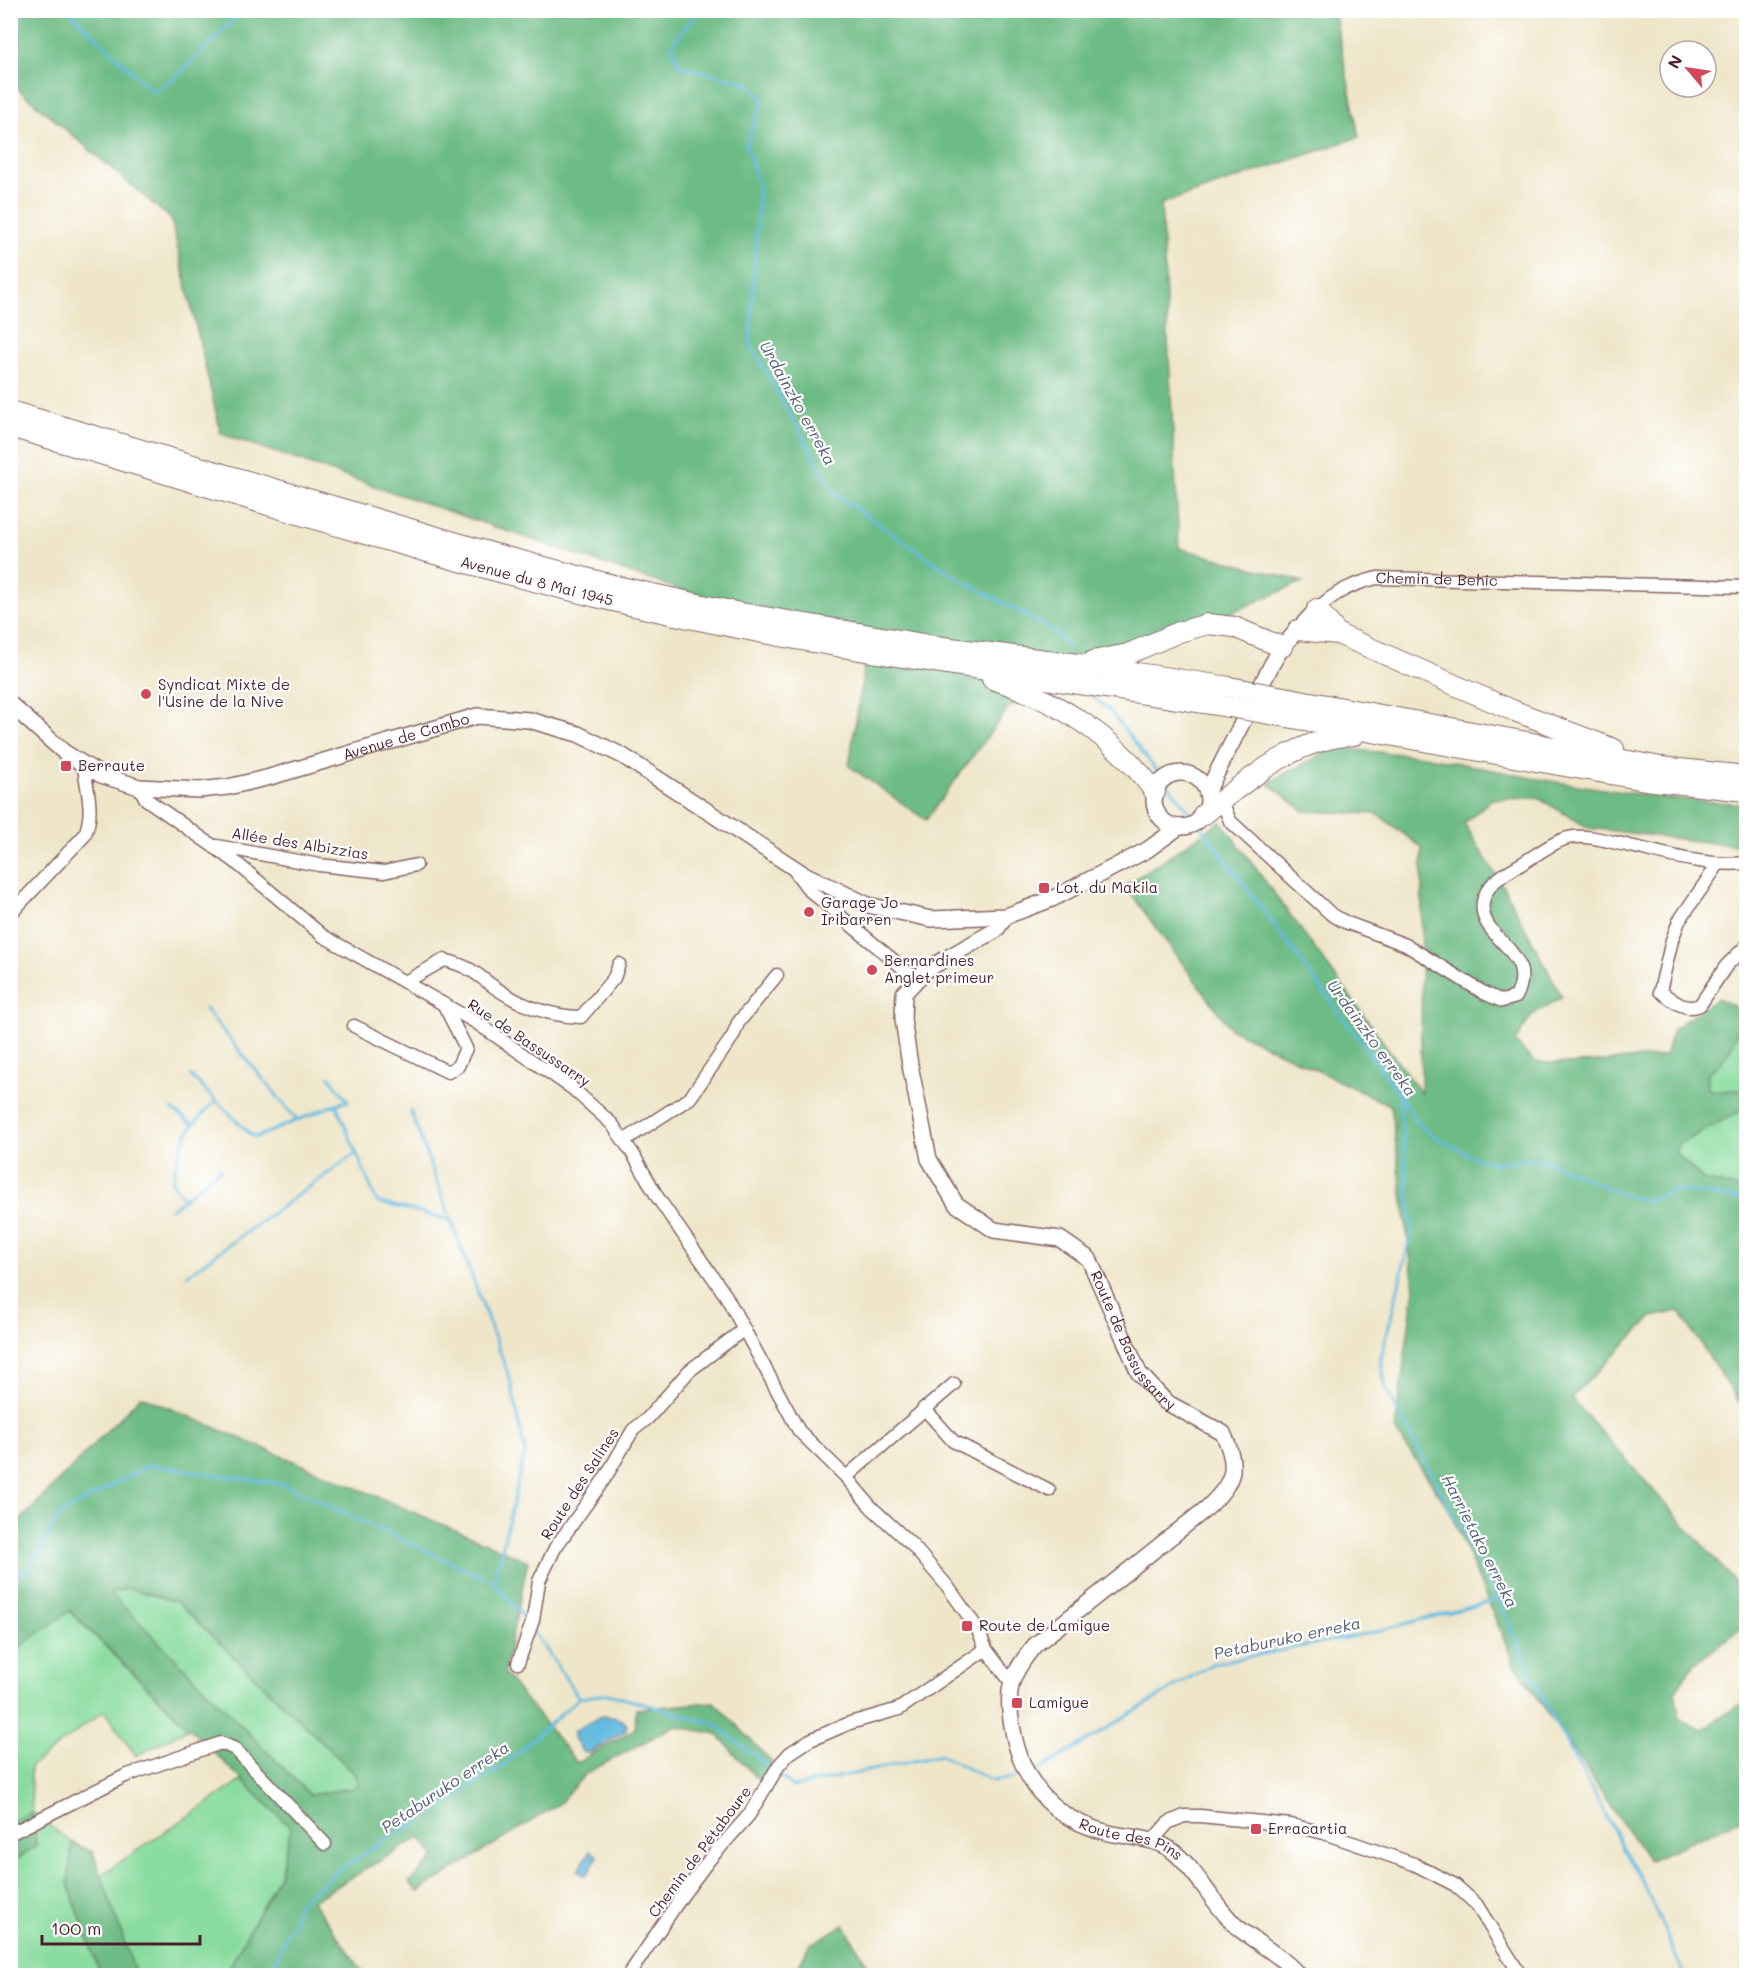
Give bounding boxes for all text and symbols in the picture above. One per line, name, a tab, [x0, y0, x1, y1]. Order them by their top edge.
north arrow	[1658, 39, 1718, 99]
text: N	[1662, 51, 1687, 72]
water label: Urdainzko erreka	[756, 337, 841, 469]
street label: Avenue du 8 Mai 1945	[458, 551, 615, 610]
street label: Chemin de Behic	[1375, 567, 1498, 590]
place label: Syndicat Mixte de l'Usine de la Nive	[158, 674, 290, 711]
marker: Syndicat Mixte de l'Usine de la Nive	[139, 687, 153, 701]
street label: Avenue de Cambo	[340, 708, 472, 764]
place label: Berraute	[78, 755, 145, 775]
marker: Berraute	[59, 759, 73, 773]
street label: Allée des Albizzias	[230, 822, 370, 864]
place label: Lot. du Makila	[1056, 877, 1158, 897]
marker: Lot. du Makila	[1037, 881, 1051, 895]
place label: Garage Jo Iribarren	[821, 892, 898, 929]
marker: Garage Jo Iribarren	[802, 905, 816, 919]
place label: Bernardines Anglet primeur	[884, 950, 994, 987]
marker: Bernardines Anglet primeur	[865, 963, 879, 977]
water label: Urdainzko erreka	[1323, 975, 1422, 1100]
street label: Rue de Bassussarry	[464, 994, 595, 1091]
street label: Route de Bassussarry	[1086, 1267, 1179, 1414]
street label: Route des Salines	[536, 1424, 623, 1543]
water label: Harrietako erreka	[1438, 1471, 1523, 1611]
water label: Petaburuko erreka	[1211, 1612, 1362, 1663]
place label: Route de Lamigue	[979, 1615, 1110, 1635]
marker: Route de Lamigue	[960, 1619, 974, 1633]
place label: Lamigue	[1029, 1692, 1089, 1712]
marker: Lamigue	[1010, 1696, 1024, 1710]
water label: Petaburuko erreka	[377, 1736, 513, 1837]
street label: Chemin de Pétaboure	[643, 1782, 755, 1921]
street label: Route des Pins	[1076, 1813, 1188, 1864]
place label: Erracartia	[1268, 1818, 1347, 1838]
marker: Erracartia	[1249, 1822, 1263, 1836]
scale bar	[42, 1908, 200, 1946]
text: 100 m	[51, 1916, 101, 1940]

